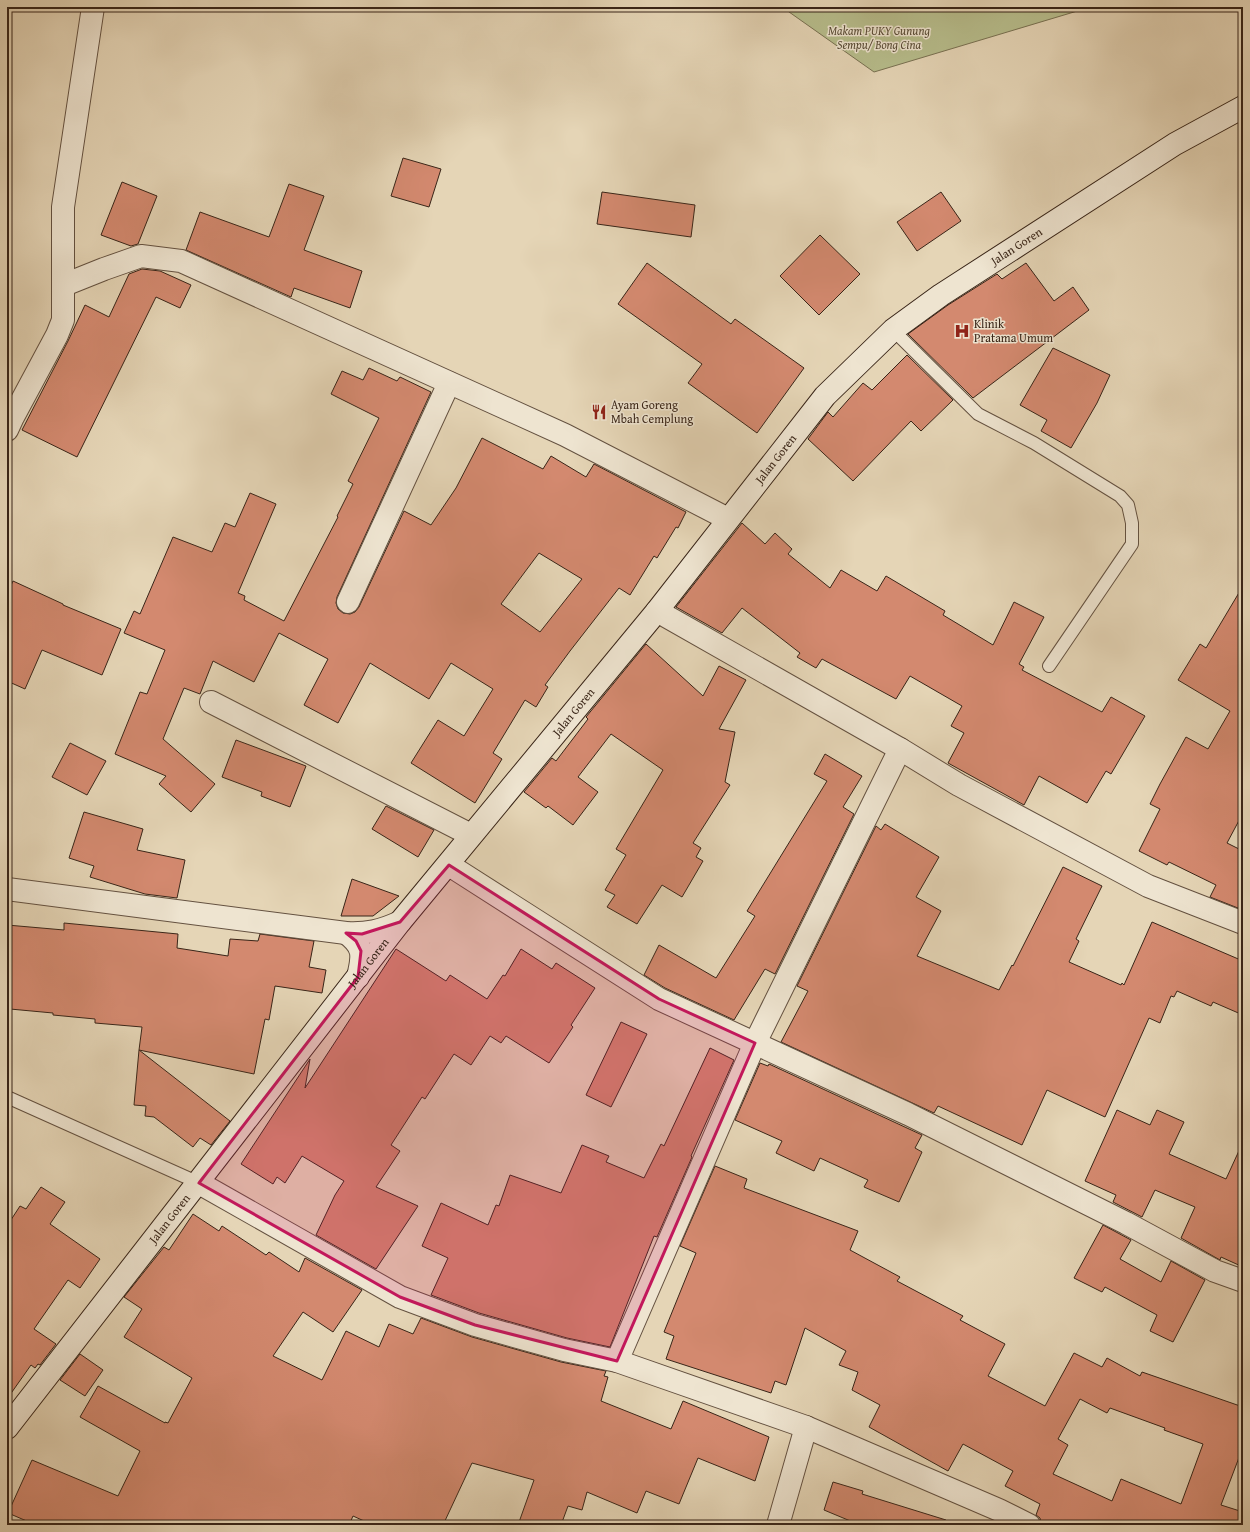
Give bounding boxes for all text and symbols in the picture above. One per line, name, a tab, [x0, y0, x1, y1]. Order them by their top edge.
park label: Makam PUKY Gunung Sempu/ Bong Cina	[828, 22, 931, 53]
street label: Jalan Goren	[985, 223, 1046, 270]
place label: Klinik Pratama Umum	[974, 315, 1053, 346]
hospital icon: Klinik Pratama Umum	[953, 322, 971, 340]
place label: Ayam Goreng Mbah Cemplung	[611, 396, 693, 427]
restaurant icon: Ayam Goreng Mbah Cemplung	[590, 403, 608, 421]
street label: Jalan Goren	[749, 430, 800, 488]
street label: Jalan Goren	[547, 684, 598, 741]
street label: Jalan Goren	[342, 934, 393, 992]
street label: Jalan Goren	[143, 1190, 194, 1248]

